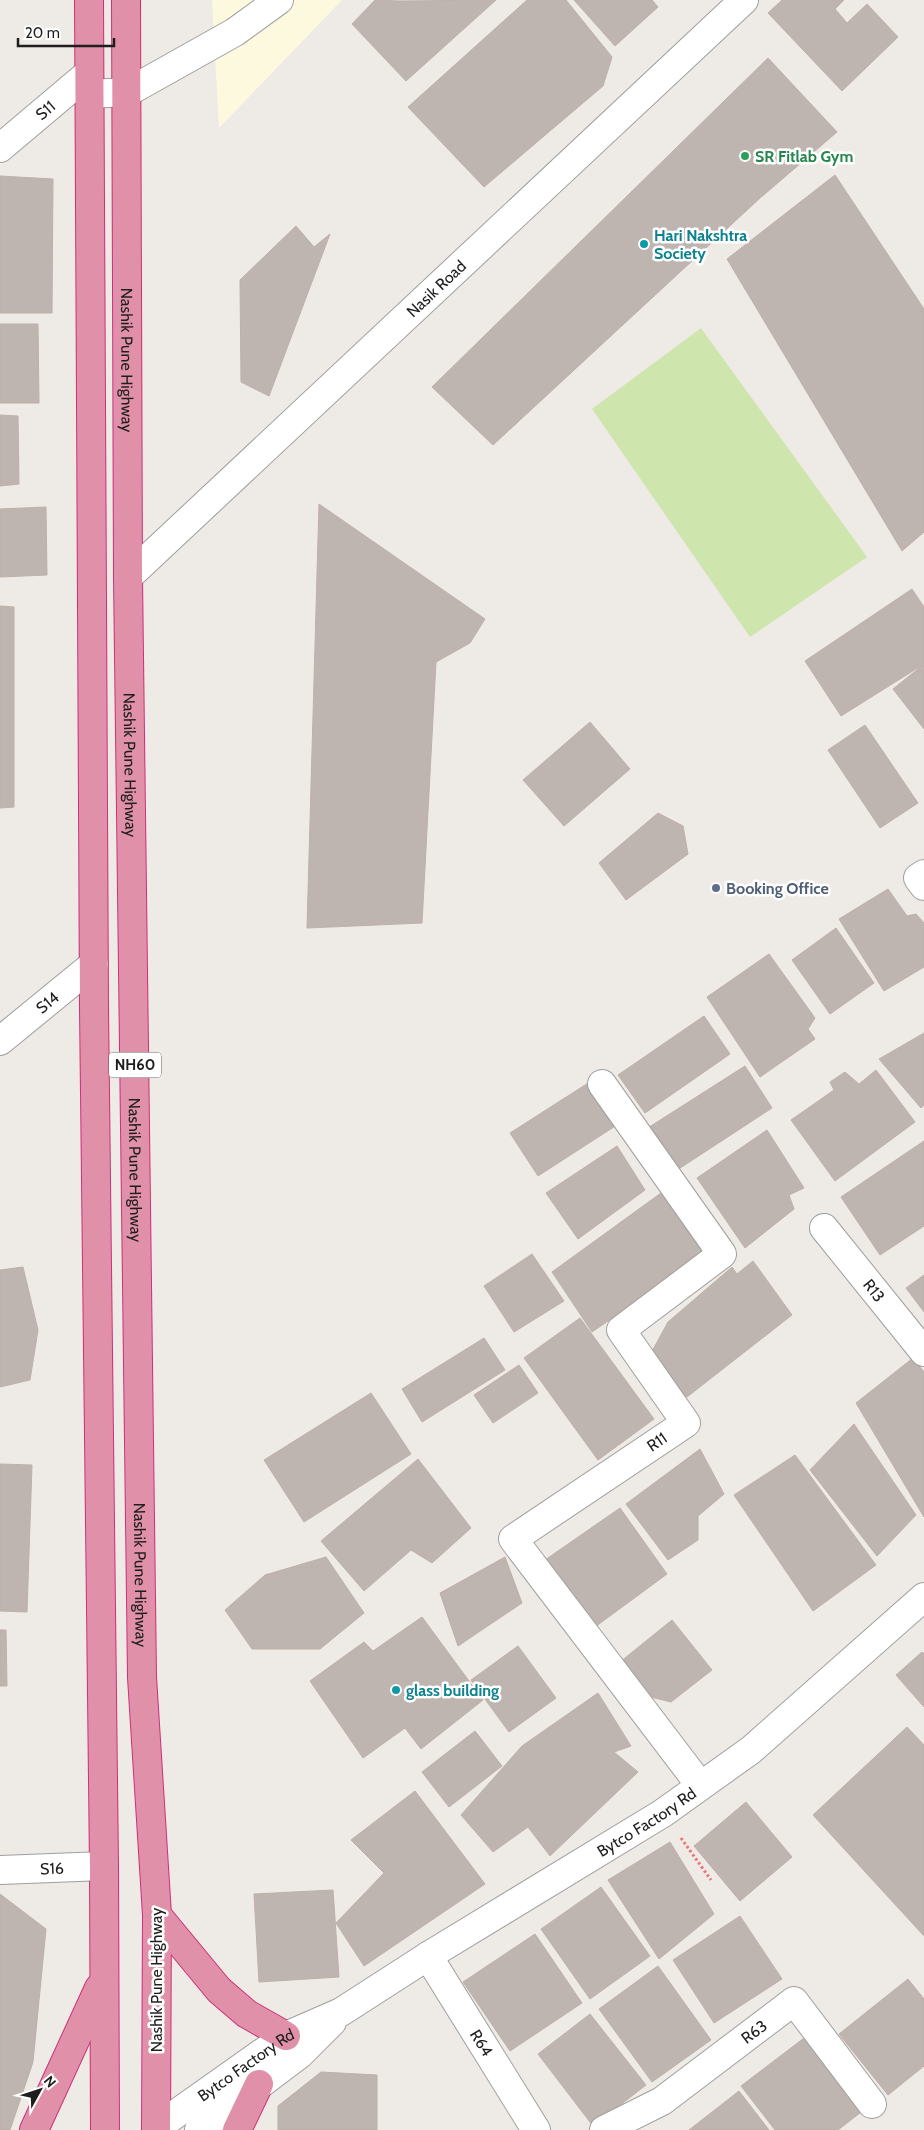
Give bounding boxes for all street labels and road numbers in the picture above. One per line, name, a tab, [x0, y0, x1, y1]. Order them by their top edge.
street label: S11	[31, 96, 59, 124]
street label: Nasik Road	[402, 256, 470, 321]
street label: Nashik Pune Highway	[117, 288, 137, 432]
street label: Nashik Pune Highway	[120, 693, 141, 837]
street label: S14	[32, 987, 62, 1017]
road number: NH60	[109, 1052, 161, 1078]
street label: Nashik Pune Highway	[125, 1098, 146, 1242]
street label: R13	[859, 1275, 889, 1305]
street label: R11	[643, 1429, 671, 1455]
street label: Nashik Pune Highway	[130, 1502, 151, 1647]
street label: Bytco Factory Rd	[593, 1783, 699, 1860]
street label: S16	[40, 1858, 64, 1878]
street label: Nashik Pune Highway	[147, 1908, 166, 2052]
street label: R63	[737, 2016, 770, 2047]
street label: Bytco Factory Rd	[194, 2024, 297, 2105]
street label: R64	[466, 2026, 497, 2060]

